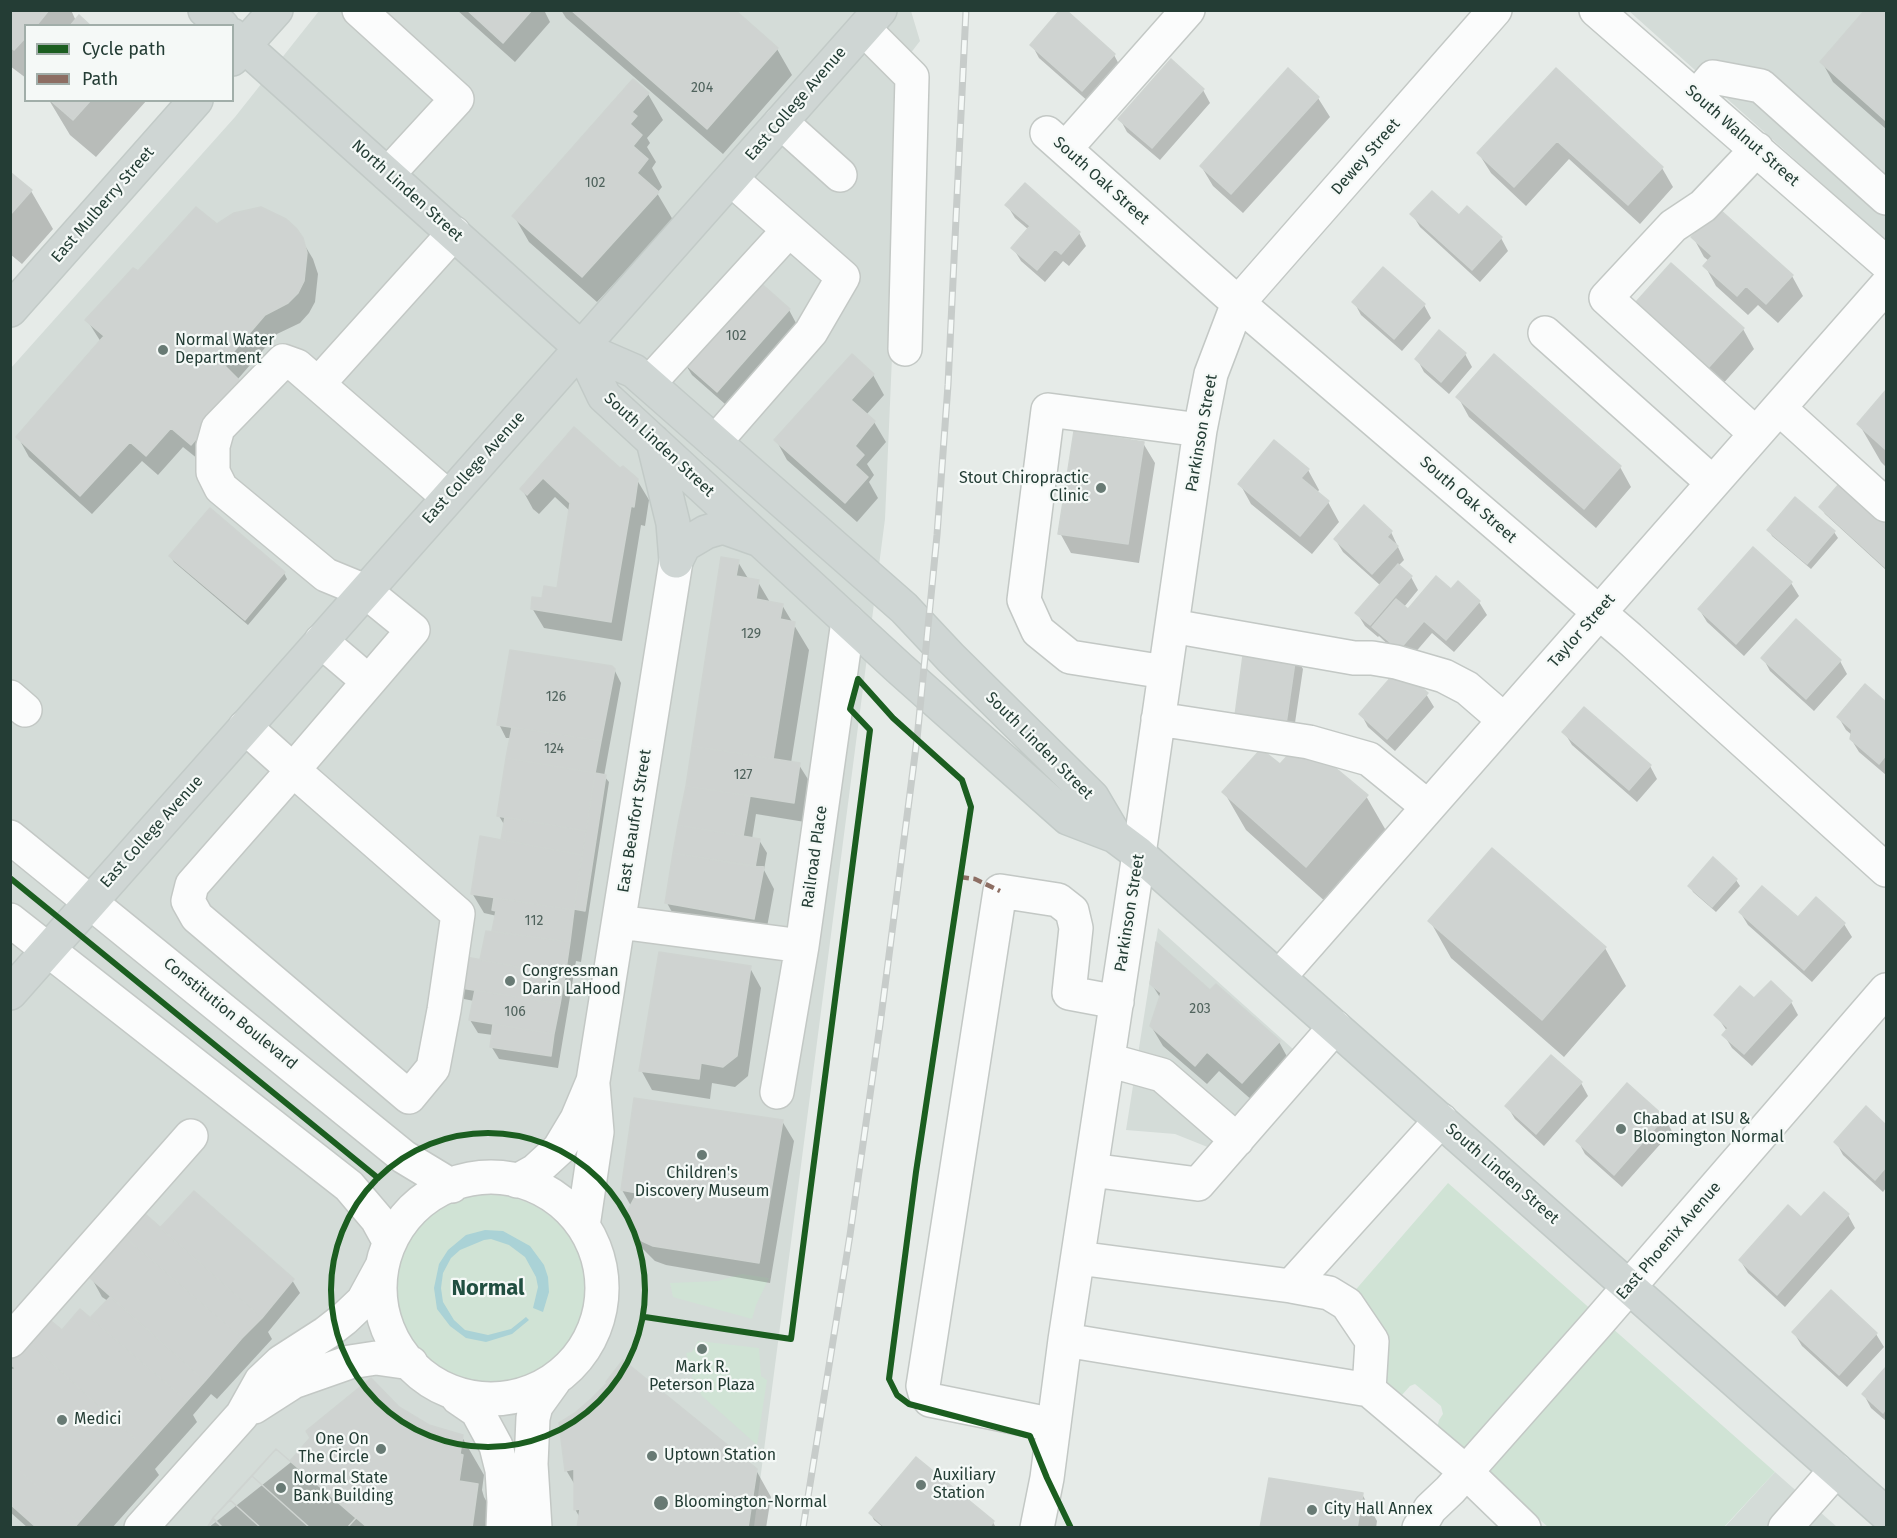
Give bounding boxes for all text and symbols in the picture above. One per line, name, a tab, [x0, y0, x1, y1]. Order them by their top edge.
legend	[24, 24, 234, 102]
text: Cycle path	[82, 38, 166, 60]
street label: East College Avenue	[741, 43, 851, 165]
text: Path	[82, 68, 118, 90]
house number: 204	[691, 80, 713, 96]
street label: South Walnut Street	[1681, 81, 1803, 191]
street label: Dewey Street	[1328, 115, 1404, 199]
street label: South Oak Street	[1049, 133, 1153, 229]
street label: North Linden Street	[347, 136, 467, 246]
street label: East Mulberry Street	[48, 143, 158, 267]
house number: 102	[585, 175, 605, 191]
house number: 102	[726, 328, 746, 344]
place label: Normal Water Department	[175, 331, 275, 369]
marker: Normal Water Department	[156, 343, 170, 357]
street label: Parkinson Street	[1182, 373, 1222, 493]
street label: South Linden Street	[600, 389, 718, 501]
street label: East College Avenue	[419, 408, 529, 528]
street label: South Oak Street	[1416, 453, 1520, 547]
place label: Stout Chiropractic Clinic	[959, 469, 1089, 507]
marker: Stout Chiropractic Clinic	[1094, 481, 1108, 495]
street label: Taylor Street	[1545, 590, 1619, 672]
house number: 129	[741, 626, 761, 642]
street label: South Linden Street	[981, 688, 1097, 804]
house number: 126	[546, 689, 566, 705]
house number: 124	[544, 741, 564, 757]
street label: East Beaufort Street	[614, 748, 656, 894]
house number: 127	[733, 767, 753, 783]
street label: East College Avenue	[97, 772, 207, 892]
street label: Railroad Place	[798, 805, 832, 909]
street label: Parkinson Street	[1111, 853, 1149, 973]
house number: 112	[525, 913, 543, 929]
street label: Constitution Boulevard	[159, 954, 301, 1074]
place label: Congressman Darin LaHood	[522, 962, 621, 1000]
marker: Congressman Darin LaHood	[503, 974, 517, 988]
house number: 203	[1189, 1001, 1211, 1017]
house number: 106	[504, 1004, 526, 1020]
place label: Chabad at ISU & Bloomington Normal	[1633, 1110, 1784, 1148]
street label: South Linden Street	[1441, 1120, 1563, 1228]
marker: Chabad at ISU & Bloomington Normal	[1614, 1122, 1628, 1136]
marker: Children's Discovery Museum	[695, 1148, 709, 1162]
place label: Children's Discovery Museum	[635, 1164, 769, 1202]
street label: East Phoenix Avenue	[1613, 1178, 1725, 1304]
district label: Normal	[451, 1276, 525, 1302]
marker: Mark R. Peterson Plaza	[695, 1342, 709, 1356]
place label: Mark R. Peterson Plaza	[649, 1358, 755, 1396]
place label: Medici	[74, 1410, 121, 1430]
marker: Medici	[55, 1413, 69, 1427]
place label: One On The Circle	[298, 1430, 369, 1468]
marker: One On The Circle	[374, 1442, 388, 1456]
place label: Uptown Station	[664, 1446, 776, 1466]
marker: Uptown Station	[645, 1449, 659, 1463]
place label: Auxiliary Station	[933, 1466, 996, 1504]
place label: Normal State Bank Building	[293, 1469, 393, 1507]
marker: Auxiliary Station	[914, 1478, 928, 1492]
marker: Normal State Bank Building	[274, 1481, 288, 1495]
place label: Bloomington-Normal	[674, 1493, 827, 1513]
marker: Bloomington-Normal	[652, 1494, 670, 1512]
place label: City Hall Annex	[1324, 1500, 1433, 1520]
marker: City Hall Annex	[1305, 1503, 1319, 1517]

